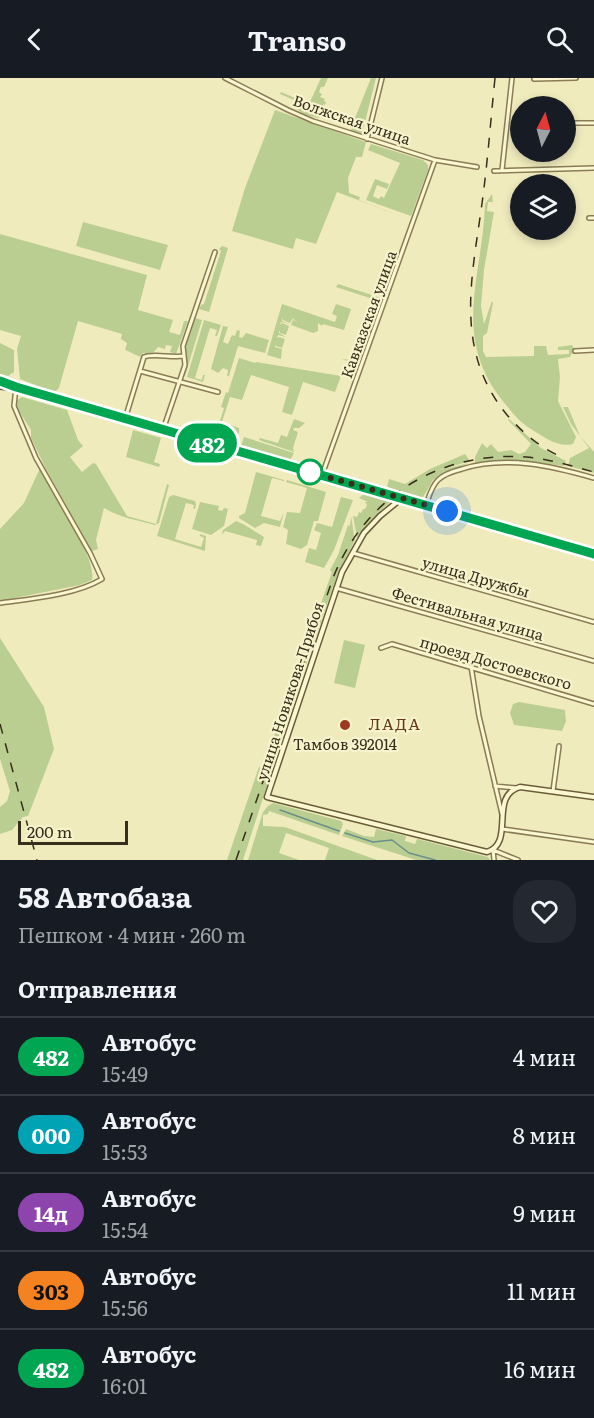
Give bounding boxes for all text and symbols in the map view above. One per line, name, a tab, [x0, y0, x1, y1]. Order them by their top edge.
text: Transo	[248, 19, 346, 59]
icon: back	[18, 23, 51, 56]
icon: search	[543, 23, 576, 56]
street label: Волжская улица	[290, 88, 415, 150]
north arrow	[510, 96, 576, 162]
map controls	[510, 96, 576, 240]
button: layers	[510, 174, 576, 240]
street label: Кавказская улица	[334, 246, 402, 381]
line badge: 482	[172, 424, 242, 463]
text: 482	[189, 428, 225, 459]
unlabelled marker	[297, 459, 323, 485]
your location	[432, 496, 462, 526]
street label: улица Дружбы	[420, 550, 532, 602]
street label: Фестивальная улица	[389, 580, 548, 646]
street label: улица Новикова-Прибоя	[249, 599, 329, 783]
street label: проезд Достоевского	[417, 629, 575, 695]
district label: ЛАДА	[368, 711, 422, 735]
marker: Тамбов 392014	[338, 718, 352, 732]
place label: Тамбов 392014	[293, 732, 397, 755]
scale bar	[18, 818, 128, 846]
text: 200 m	[27, 819, 72, 843]
text: 58 Автобаза	[18, 875, 192, 917]
button: heart	[513, 880, 576, 943]
text: Пешком · 4 мин · 260 m	[18, 919, 246, 949]
text: Отправления	[18, 972, 177, 1005]
text: Автобус	[102, 1025, 196, 1058]
text: 4 мин	[513, 1040, 576, 1073]
text: 482	[33, 1041, 69, 1072]
text: 15:49	[102, 1058, 148, 1088]
text: Автобус	[102, 1103, 196, 1136]
text: 8 мин	[513, 1118, 576, 1151]
text: 000	[32, 1119, 70, 1150]
text: 15:53	[102, 1136, 148, 1166]
text: Автобус	[102, 1181, 196, 1214]
text: 9 мин	[513, 1196, 576, 1229]
text: 14д	[34, 1197, 68, 1228]
text: 15:54	[102, 1214, 148, 1244]
text: Автобус	[102, 1259, 196, 1292]
text: 11 мин	[507, 1274, 576, 1307]
text: 303	[33, 1275, 69, 1306]
text: 15:56	[102, 1292, 148, 1322]
text: Автобус	[102, 1337, 196, 1370]
text: 16 мин	[504, 1352, 576, 1385]
text: 482	[33, 1353, 69, 1384]
text: 16:01	[102, 1370, 147, 1400]

